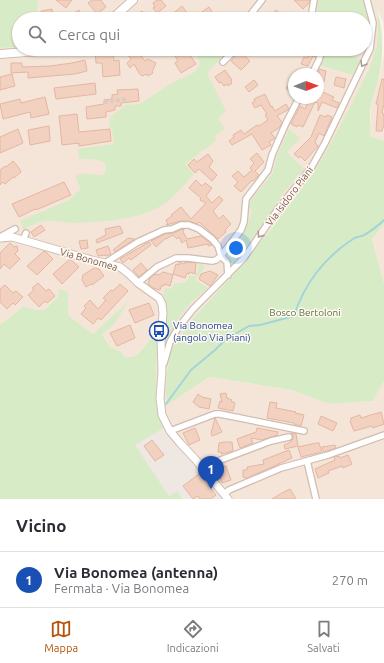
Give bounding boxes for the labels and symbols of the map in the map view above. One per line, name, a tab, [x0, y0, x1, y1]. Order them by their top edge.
one-way arrow	[361, 60, 368, 68]
north arrow	[288, 68, 324, 104]
street label: Via Isidoro Piani	[264, 165, 315, 228]
one-way arrow	[258, 230, 265, 237]
your location	[226, 238, 246, 258]
street label: Via Bonomea	[59, 246, 119, 273]
park label: Bosco Bertoloni	[269, 307, 341, 318]
bus stop icon: Via Bonomea (angolo Via Piani)	[148, 320, 170, 342]
place label: Via Bonomea (angolo Via Piani)	[173, 320, 251, 343]
pin: 1	[198, 456, 224, 489]

